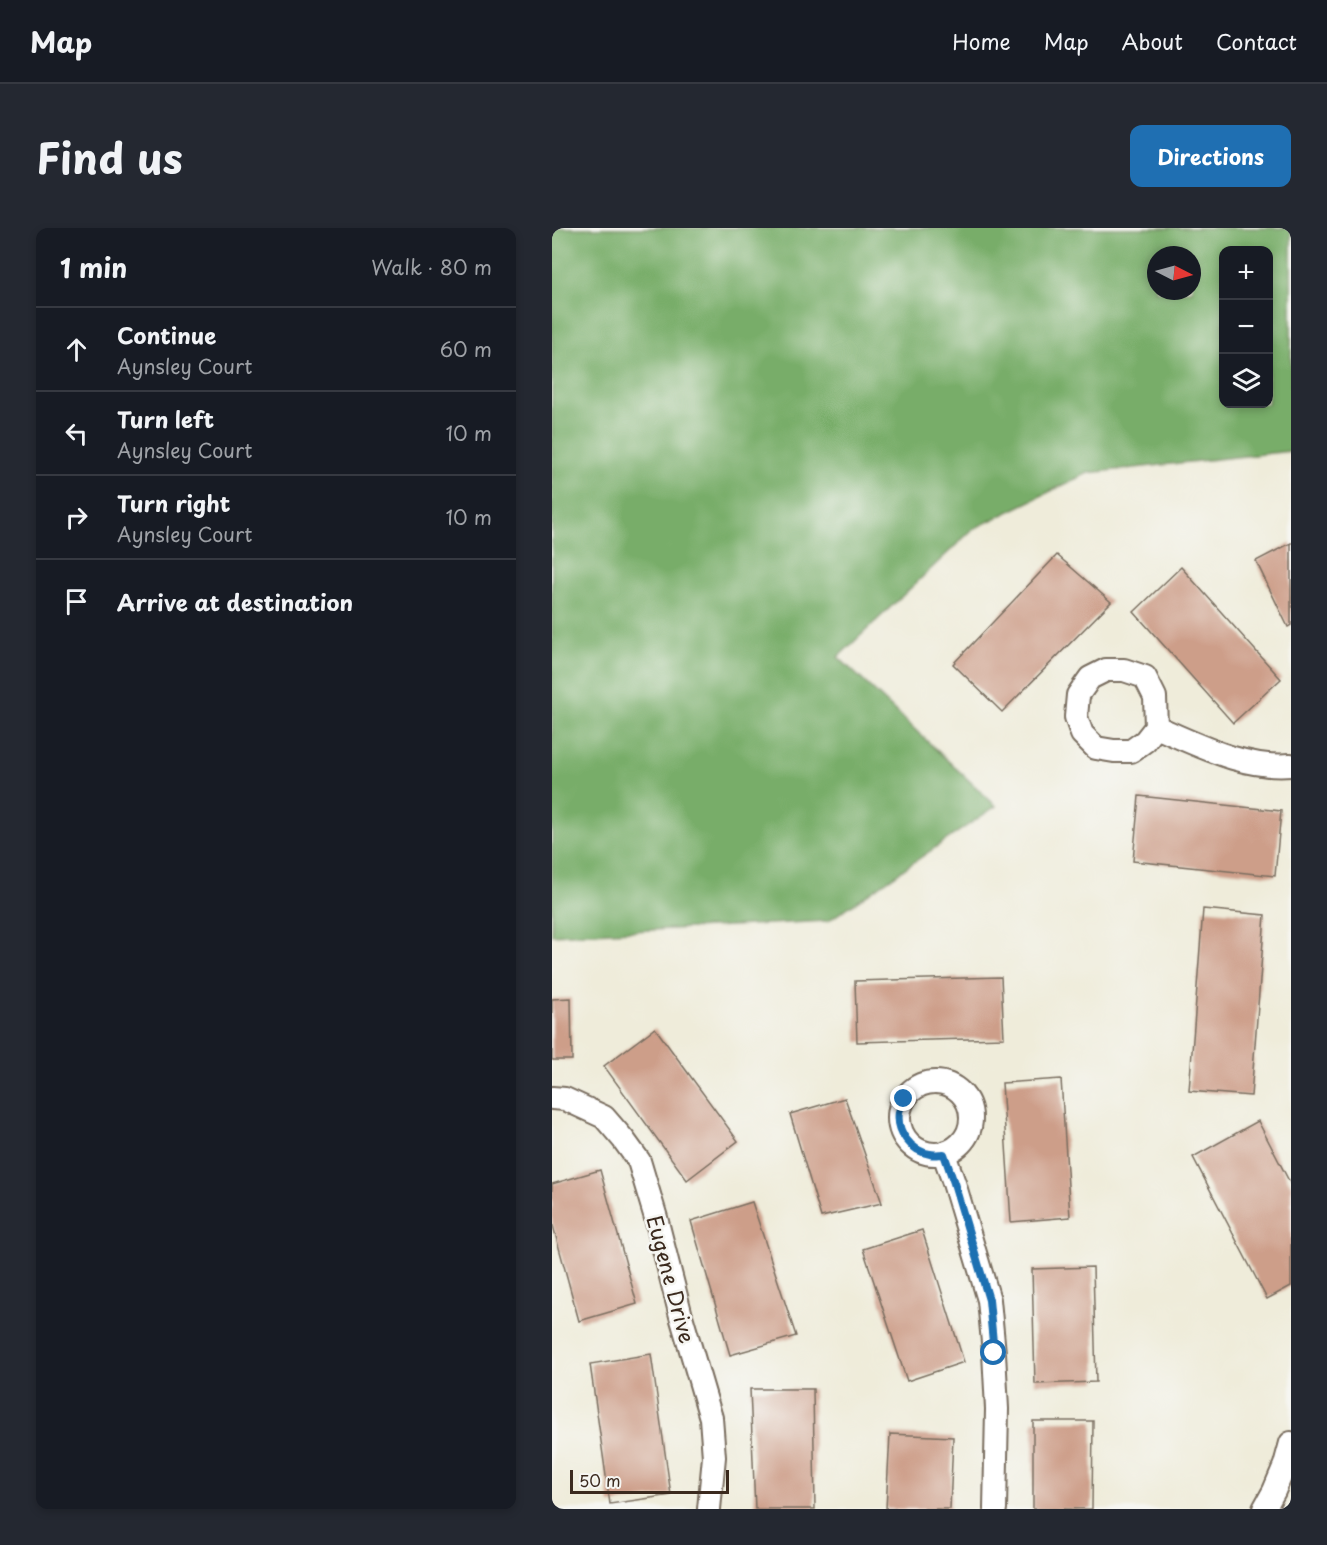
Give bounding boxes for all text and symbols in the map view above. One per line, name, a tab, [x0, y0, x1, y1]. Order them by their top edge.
text: Map	[30, 20, 92, 63]
text: Home	[952, 25, 1011, 57]
text: Map	[1044, 25, 1089, 57]
text: About	[1122, 25, 1183, 57]
text: Contact	[1216, 25, 1297, 57]
text: Find us	[36, 125, 183, 188]
button: Directions	[1130, 125, 1291, 187]
north arrow	[1147, 246, 1201, 300]
map controls	[1219, 246, 1273, 408]
button: +	[1219, 246, 1273, 300]
text: 1 min	[60, 248, 127, 287]
text: Walk · 80 m	[371, 252, 492, 282]
button: −	[1219, 300, 1273, 354]
text: Continue	[117, 318, 216, 351]
icon: ahead	[60, 333, 93, 366]
text: 60 m	[440, 334, 492, 364]
text: Aynsley Court	[117, 351, 252, 381]
button: layers	[1219, 354, 1273, 408]
text: Turn left	[117, 402, 214, 435]
icon: left	[60, 417, 93, 450]
text: 10 m	[445, 418, 492, 448]
text: Aynsley Court	[117, 435, 252, 465]
text: Turn right	[117, 486, 230, 519]
icon: right	[60, 501, 93, 534]
text: 10 m	[445, 502, 492, 532]
text: Aynsley Court	[117, 519, 252, 549]
icon: arrive	[60, 585, 93, 618]
text: Arrive at destination	[117, 585, 353, 618]
route end	[890, 1085, 916, 1111]
street label: Eugene Drive	[640, 1211, 704, 1347]
route start	[980, 1339, 1006, 1365]
scale bar	[570, 1467, 729, 1494]
text: 50 m	[579, 1468, 620, 1492]

